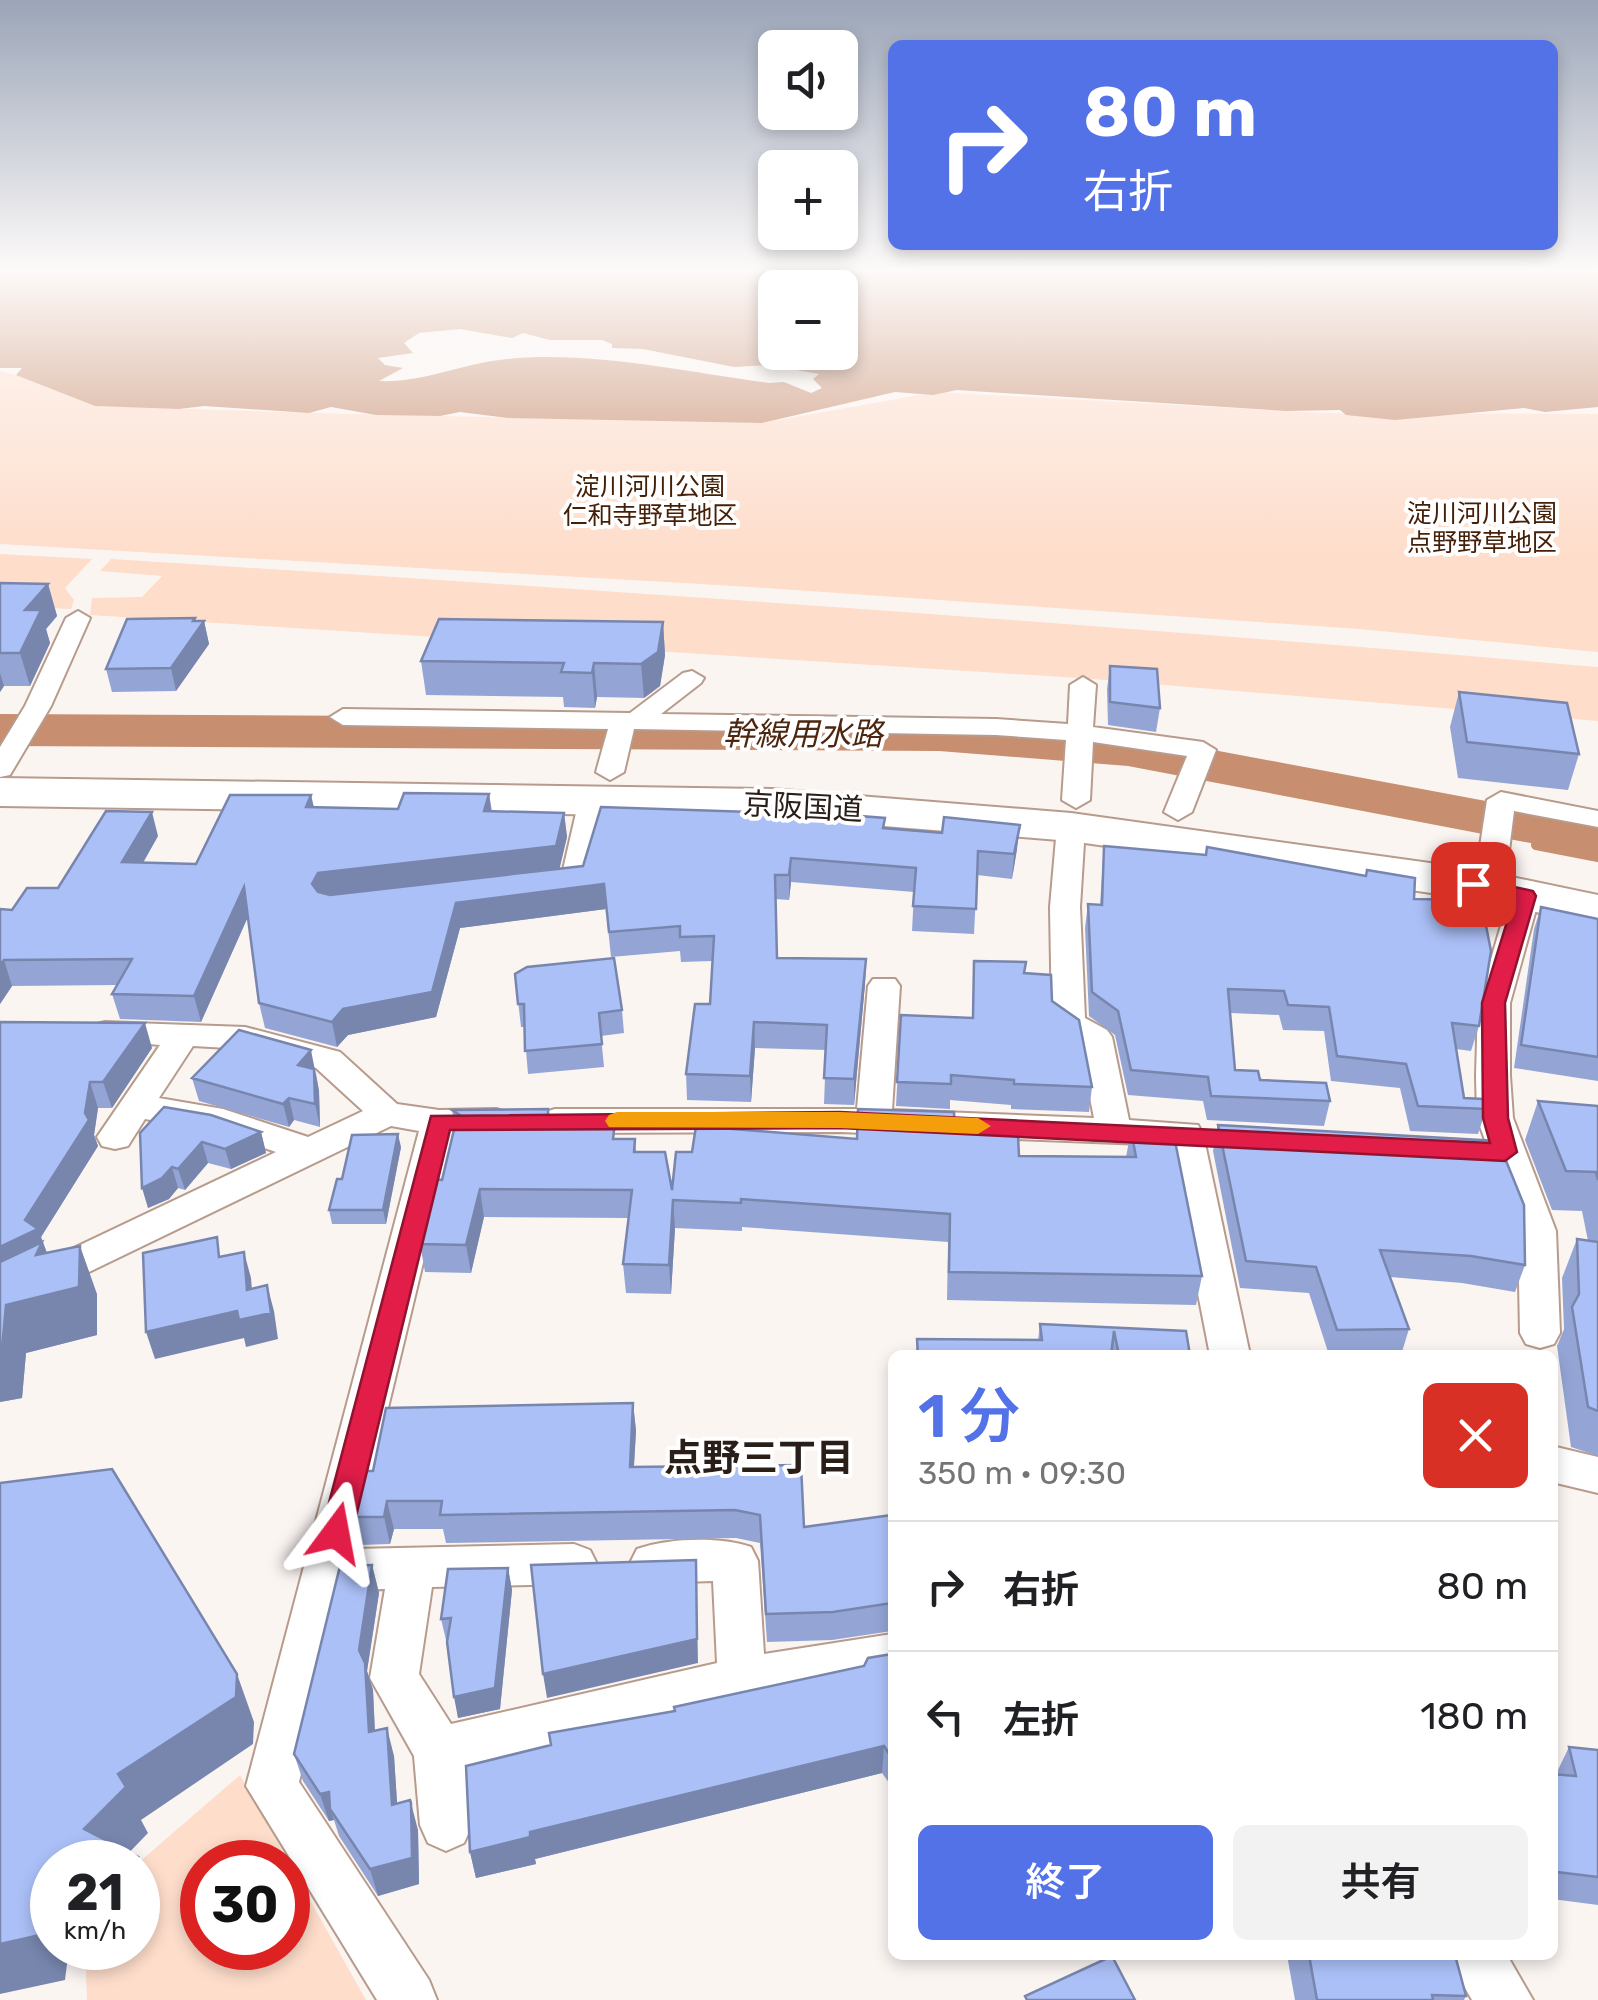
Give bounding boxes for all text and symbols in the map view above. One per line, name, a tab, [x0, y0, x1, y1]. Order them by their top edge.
map controls	[758, 30, 858, 370]
button: sound	[758, 30, 858, 130]
text: 80 m	[1083, 71, 1257, 154]
icon: right	[918, 80, 1048, 210]
button: +	[758, 150, 858, 250]
text: 右折	[1083, 165, 1173, 218]
button: −	[758, 270, 858, 370]
park label: 淀川河川公園 仁和寺野草地区	[562, 472, 738, 530]
park label: 淀川河川公園 点野野草地区	[1407, 499, 1557, 557]
water label: 幹線用水路	[723, 715, 886, 753]
street label: 京阪国道	[742, 786, 864, 828]
pin	[1431, 842, 1516, 927]
icon: arrive	[1446, 857, 1501, 912]
text: 1 分	[918, 1381, 1020, 1452]
button: close	[1423, 1383, 1528, 1488]
district label: 点野三丁目	[664, 1435, 854, 1481]
text: 350 m · 09:30	[918, 1454, 1126, 1492]
position arrow	[284, 1481, 388, 1585]
icon: right	[918, 1559, 973, 1614]
text: 80 m	[1437, 1563, 1528, 1609]
text: 右折	[1003, 1567, 1079, 1613]
icon: left	[918, 1689, 973, 1744]
text: 180 m	[1420, 1693, 1528, 1739]
text: 左折	[1003, 1697, 1079, 1743]
button: 終了	[918, 1825, 1213, 1940]
button: 共有	[1233, 1825, 1528, 1940]
speed limit sign: 30	[180, 1840, 310, 1970]
text: 21	[66, 1863, 124, 1923]
text: km/h	[64, 1916, 126, 1945]

